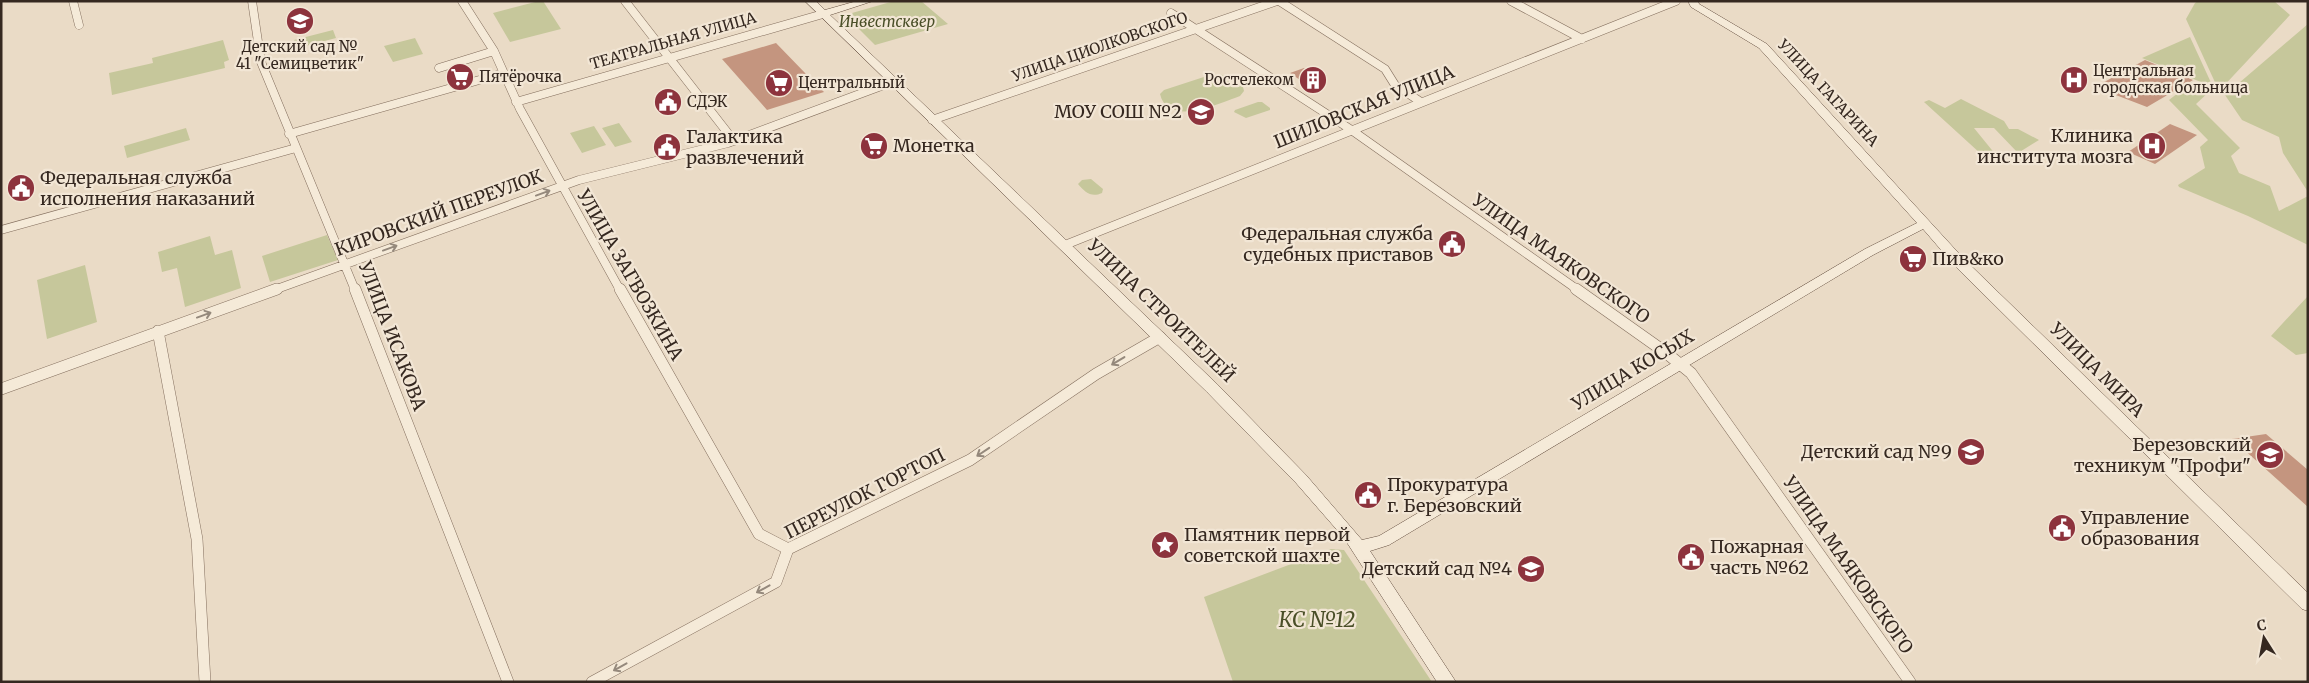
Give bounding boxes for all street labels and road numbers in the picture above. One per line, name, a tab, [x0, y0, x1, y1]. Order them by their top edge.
street label: ТЕАТРАЛЬНАЯ УЛИЦА	[588, 8, 759, 73]
street label: УЛИЦА ЦИОЛКОВСКОГО	[1009, 8, 1190, 86]
street label: УЛИЦА ГАГАРИНА	[1773, 34, 1883, 150]
street label: ШИЛОВСКАЯ УЛИЦА	[1270, 60, 1458, 153]
street label: КИРОВСКИЙ ПЕРЕУЛОК	[332, 164, 546, 261]
street label: УЛИЦА ЗАГВОЗКИНА	[572, 184, 689, 365]
street label: УЛИЦА МАЯКОВСКОГО	[1467, 188, 1655, 329]
street label: УЛИЦА СТРОИТЕЛЕЙ	[1082, 233, 1240, 387]
street label: УЛИЦА ИСАКОВА	[353, 257, 432, 414]
street label: УЛИЦА МИРА	[2044, 317, 2150, 422]
street label: УЛИЦА КОСЫХ	[1567, 324, 1698, 416]
street label: ПЕРЕУЛОК ГОРТОП	[781, 443, 949, 544]
street label: УЛИЦА МАЯКОВСКОГО	[1778, 471, 1918, 658]

